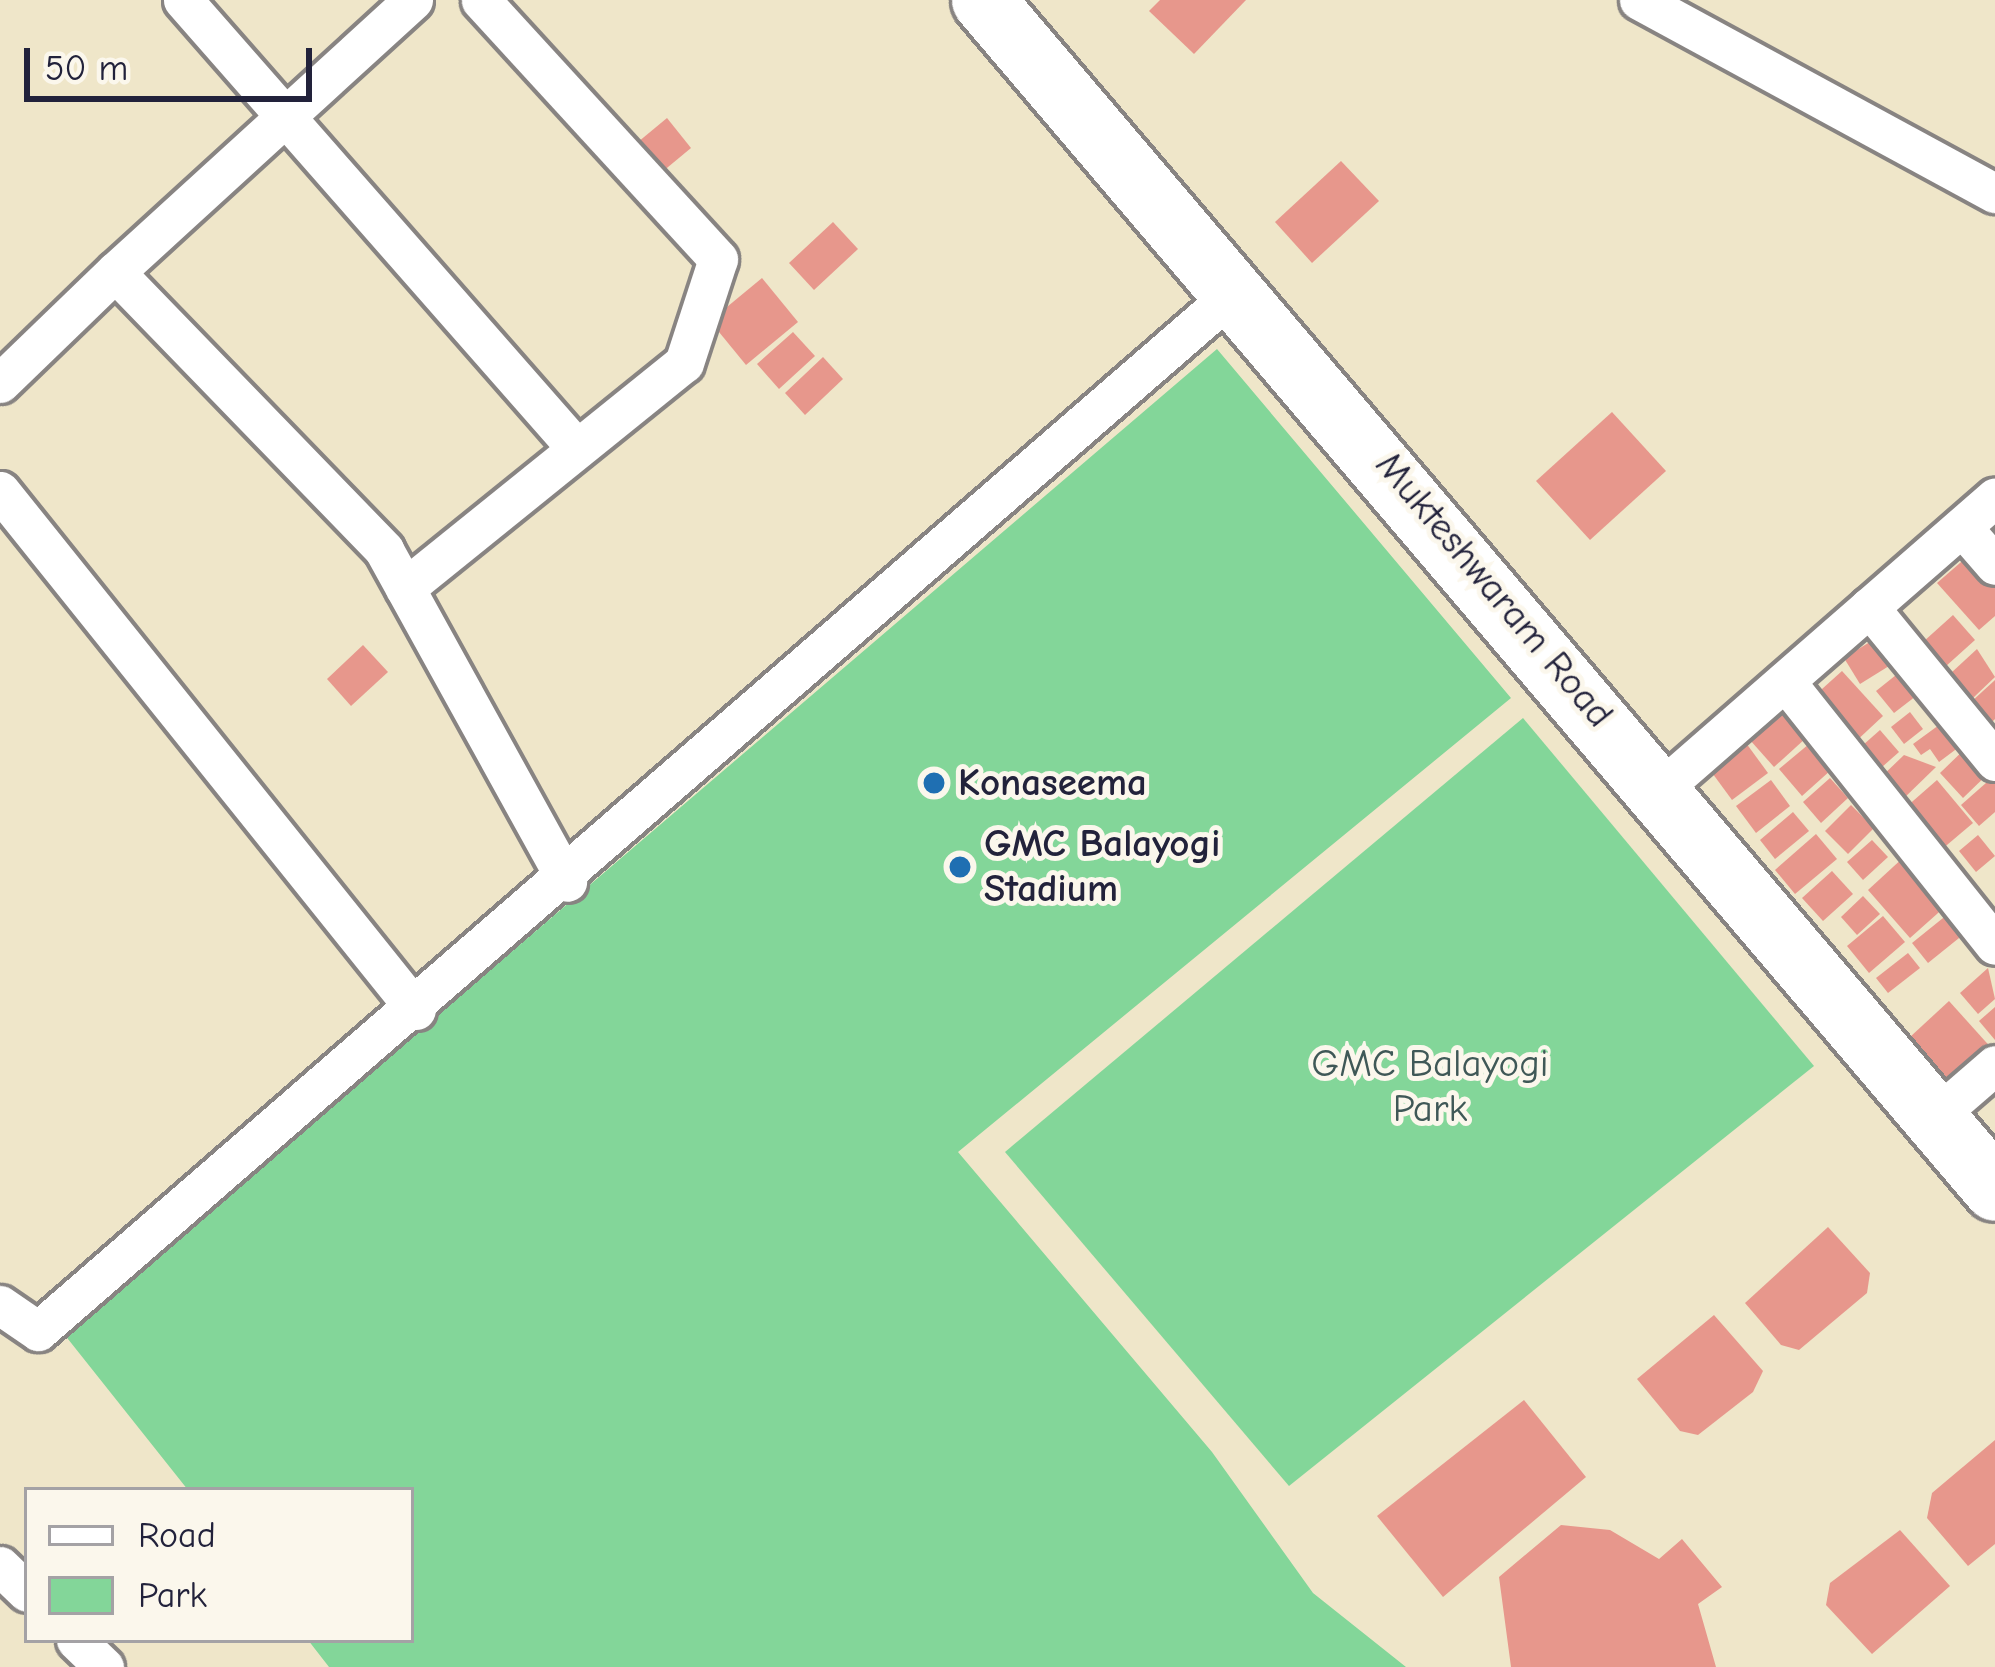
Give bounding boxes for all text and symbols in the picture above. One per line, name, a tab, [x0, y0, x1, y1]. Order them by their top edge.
scale bar	[30, 24, 318, 98]
text: 50 m	[45, 48, 128, 89]
street label: Mukteshwaram Road	[1365, 443, 1623, 737]
place label: Konaseema	[958, 760, 1147, 806]
marker: Konaseema	[921, 770, 947, 796]
place label: GMC Balayogi Stadium	[984, 822, 1220, 913]
marker: GMC Balayogi Stadium	[947, 854, 973, 880]
park label: GMC Balayogi Park	[1311, 1042, 1549, 1133]
legend	[24, 1487, 414, 1643]
text: Road	[138, 1515, 216, 1556]
text: Park	[138, 1575, 207, 1616]

